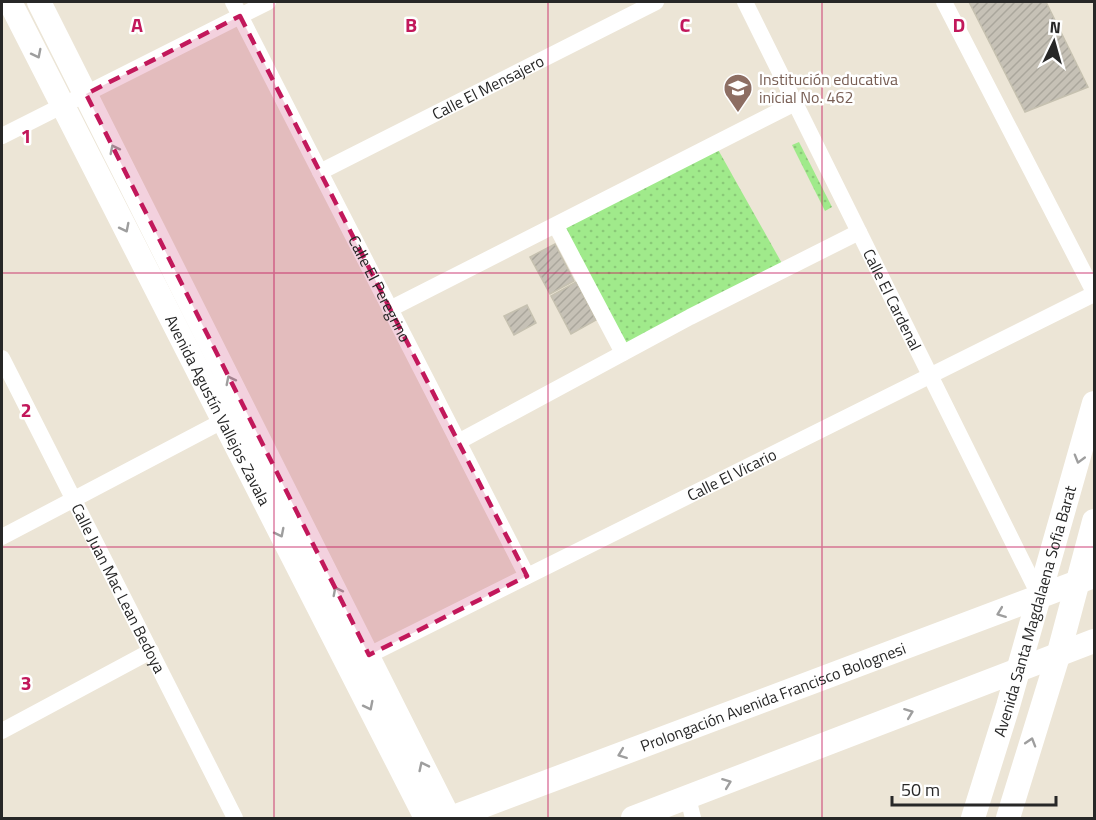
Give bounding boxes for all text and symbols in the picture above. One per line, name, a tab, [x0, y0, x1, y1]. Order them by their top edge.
text: A	[131, 9, 143, 40]
text: B	[405, 9, 417, 40]
text: C	[680, 9, 691, 40]
text: D	[953, 9, 965, 40]
north arrow	[1024, 12, 1084, 72]
text: N	[1049, 15, 1062, 39]
one-way arrow	[30, 47, 41, 58]
street label: Calle El Mensajero	[428, 49, 548, 126]
place label: Institución educativa inicial No. 462	[759, 67, 898, 109]
school or university icon: Institución educativa inicial No. 462	[722, 72, 754, 114]
text: 1	[20, 120, 32, 151]
one-way arrow	[110, 145, 121, 156]
one-way arrow	[118, 221, 129, 232]
street label: Calle El Peregrino	[342, 231, 417, 346]
street label: Calle El Cardenal	[857, 244, 928, 354]
street label: Avenida Agustín Vallejos Zavala	[159, 311, 277, 510]
one-way arrow	[226, 375, 237, 386]
text: 2	[20, 394, 32, 425]
street label: Calle El Vicario	[683, 442, 780, 507]
one-way arrow	[1074, 453, 1086, 464]
street label: Avenida Santa Magdalaena Sofia Barat	[987, 482, 1082, 740]
street label: Calle Juan Mac Lean Bedoya	[66, 499, 172, 677]
one-way arrow	[273, 526, 284, 537]
one-way arrow	[332, 587, 344, 598]
one-way arrow	[996, 605, 1007, 618]
street label: Prolongación Avenida Francisco Bolognesi	[637, 636, 909, 758]
text: 3	[20, 667, 32, 698]
one-way arrow	[362, 700, 373, 710]
one-way arrow	[903, 708, 914, 720]
one-way arrow	[1024, 737, 1036, 748]
one-way arrow	[617, 747, 627, 760]
one-way arrow	[419, 761, 431, 772]
scale bar	[892, 769, 1056, 807]
text: 50 m	[901, 776, 940, 803]
one-way arrow	[721, 777, 732, 790]

